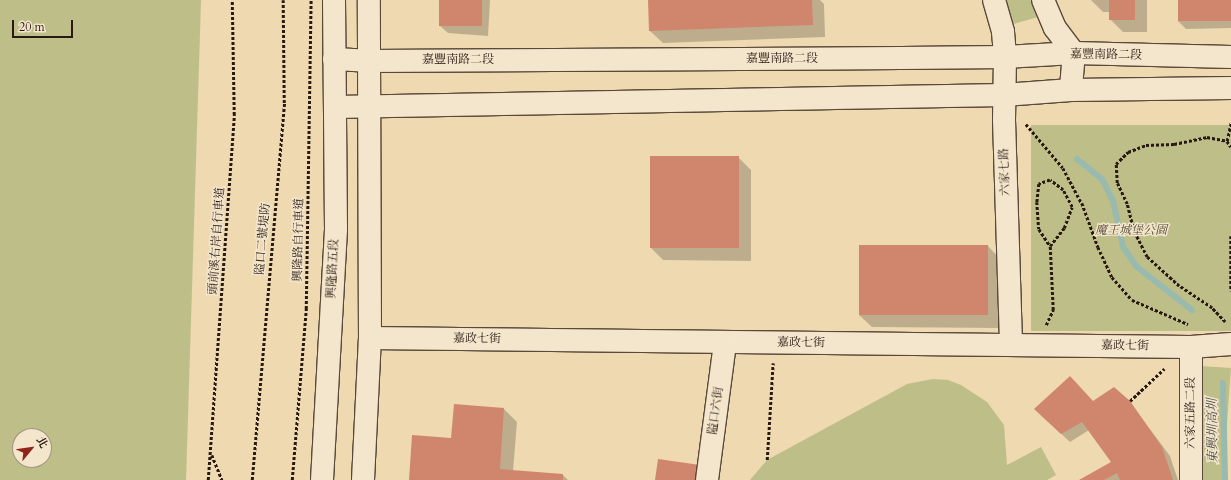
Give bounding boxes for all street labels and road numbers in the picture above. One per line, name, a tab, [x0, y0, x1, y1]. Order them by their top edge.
street label: 嘉豐南路二段	[1070, 47, 1142, 63]
street label: 嘉豐南路二段	[746, 52, 818, 66]
street label: 嘉豐南路二段	[422, 53, 494, 67]
street label: 六家七路	[997, 148, 1013, 196]
street label: 頭前溪右岸自行車道	[206, 187, 228, 295]
street label: 興隆路自行車道	[291, 198, 307, 282]
street label: 隘口二號堤防	[253, 203, 273, 275]
street label: 興隆路五段	[324, 239, 342, 299]
street label: 嘉政七街	[453, 331, 501, 347]
street label: 嘉政七街	[777, 335, 825, 351]
street label: 嘉政七街	[1101, 338, 1149, 354]
street label: 六家五路二段	[1184, 377, 1198, 449]
street label: 隘口六街	[706, 386, 726, 436]

